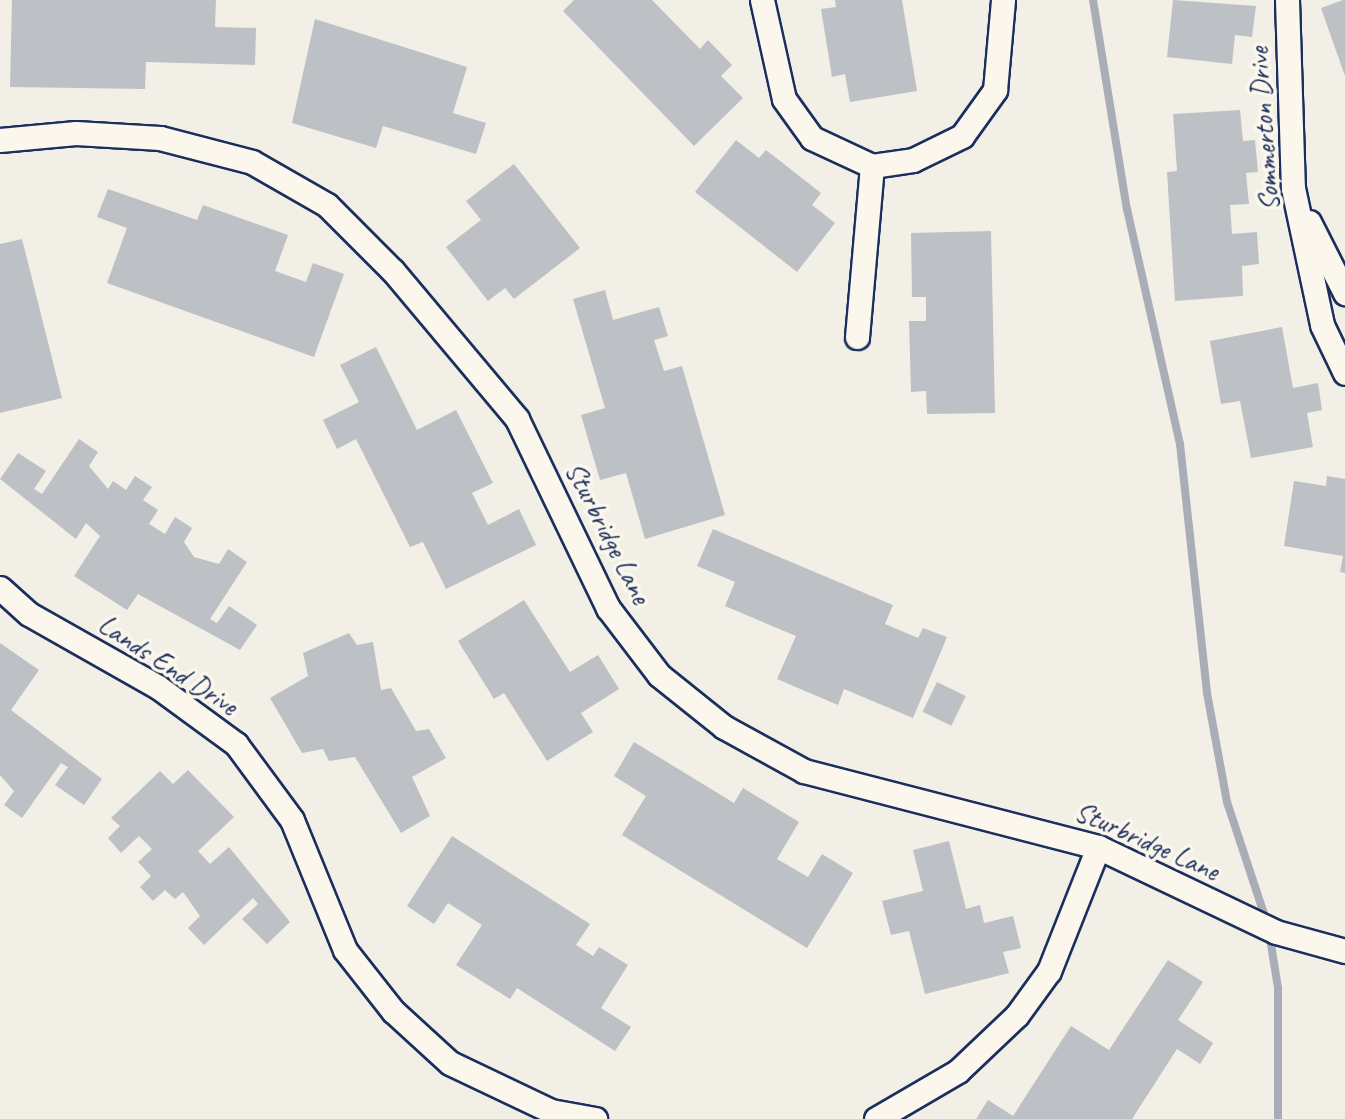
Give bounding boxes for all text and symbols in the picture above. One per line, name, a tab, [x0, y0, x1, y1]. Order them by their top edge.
street label: Sommerton Drive	[1242, 46, 1286, 212]
street label: Sturbridge Lane	[558, 457, 658, 609]
street label: Lands End Drive	[92, 607, 244, 723]
street label: Sturbridge Lane	[1070, 794, 1224, 888]

